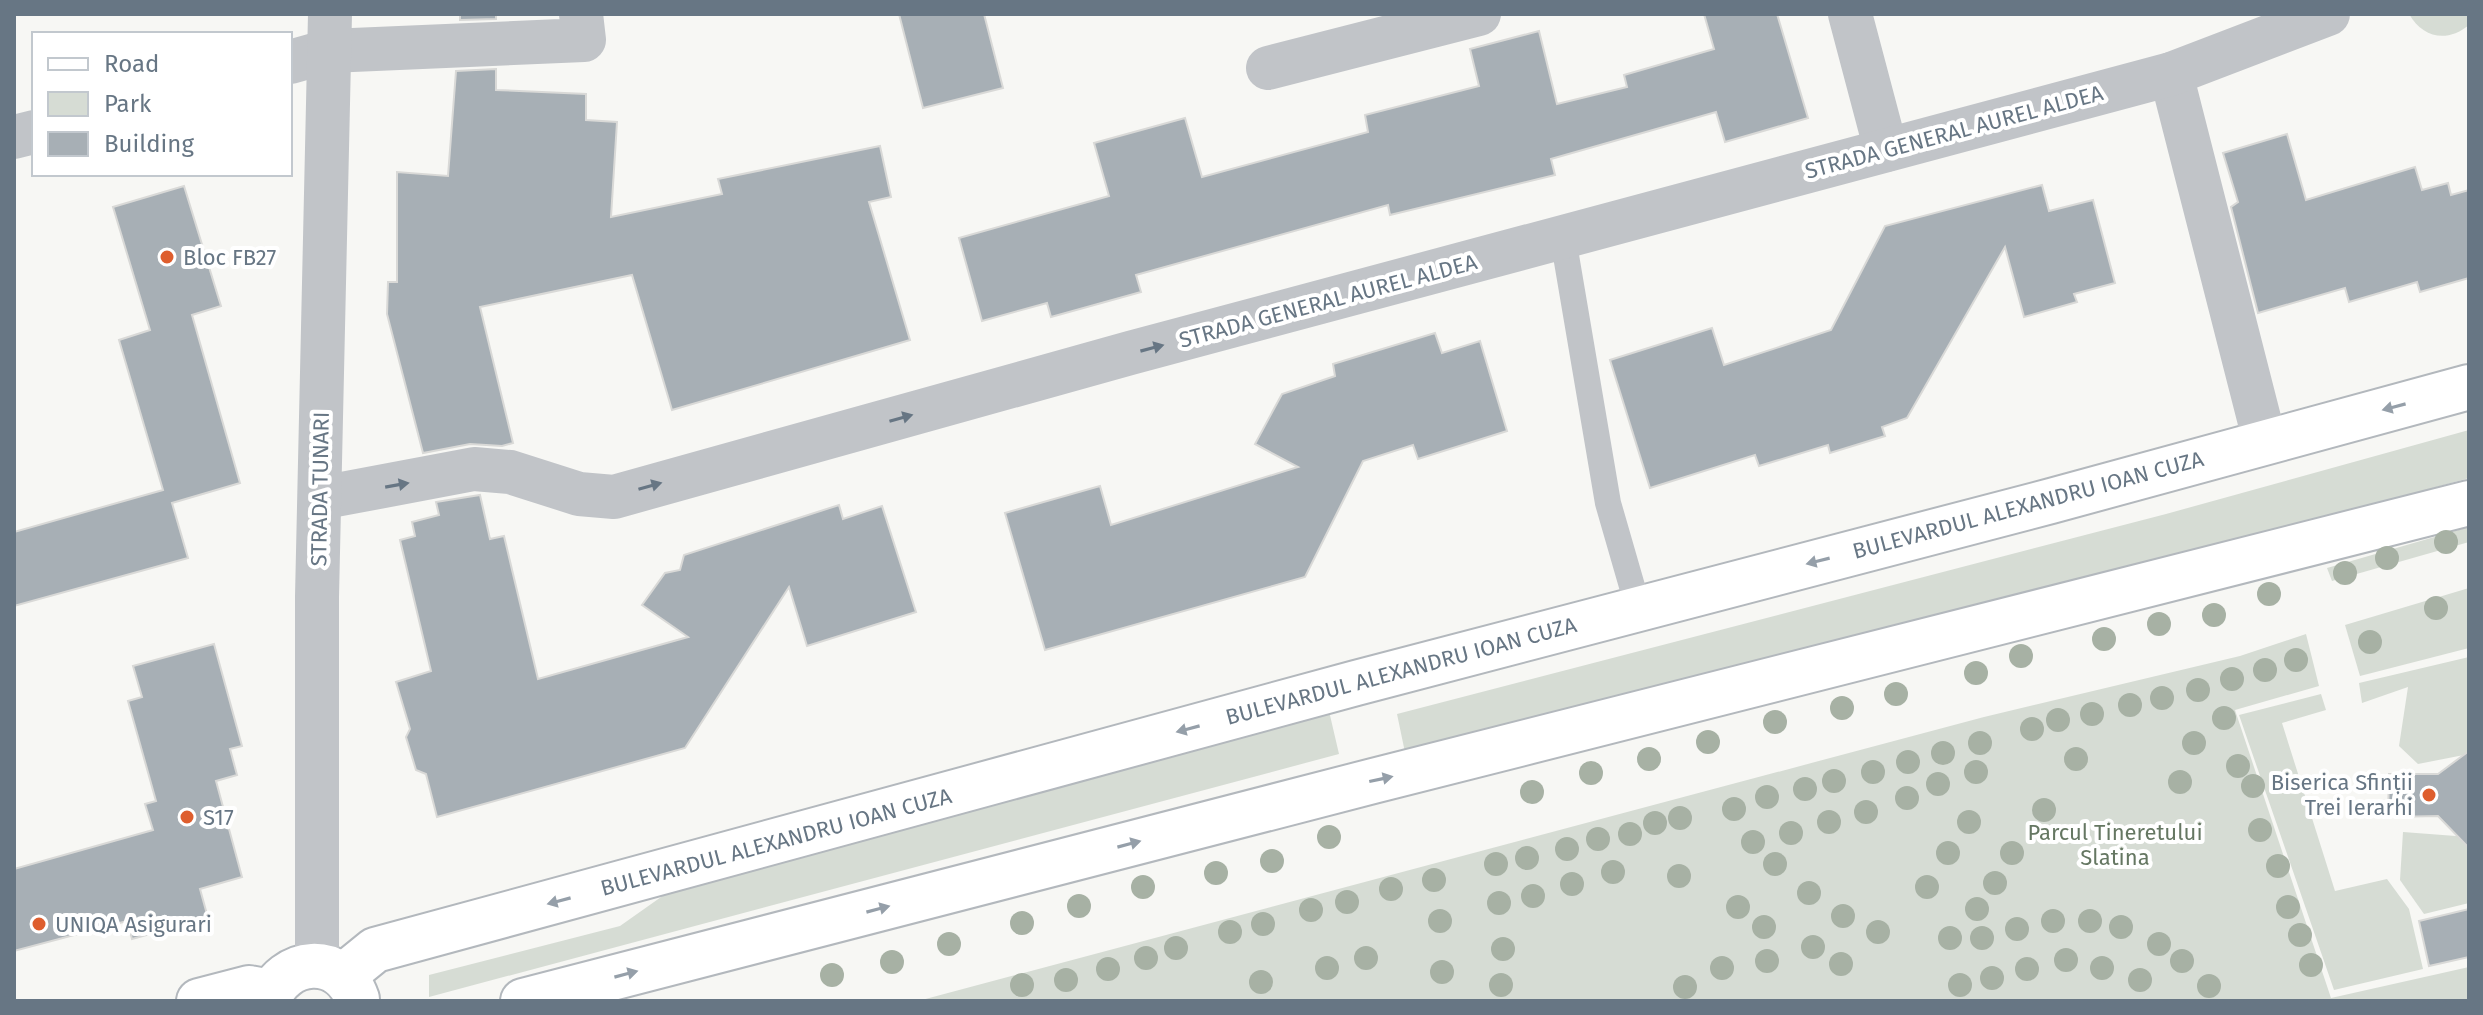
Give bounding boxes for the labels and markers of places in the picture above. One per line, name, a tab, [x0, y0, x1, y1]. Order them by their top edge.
place label: Bloc FB27	[183, 244, 276, 271]
marker: Bloc FB27	[158, 248, 176, 266]
place label: Biserica Sfinții Trei Ierarhi	[2271, 769, 2413, 821]
marker: Biserica Sfinții Trei Ierarhi	[2420, 786, 2438, 804]
place label: S17	[203, 804, 234, 831]
marker: S17	[178, 808, 196, 826]
place label: UNIQA Asigurari	[55, 911, 212, 938]
marker: UNIQA Asigurari	[30, 915, 48, 933]

